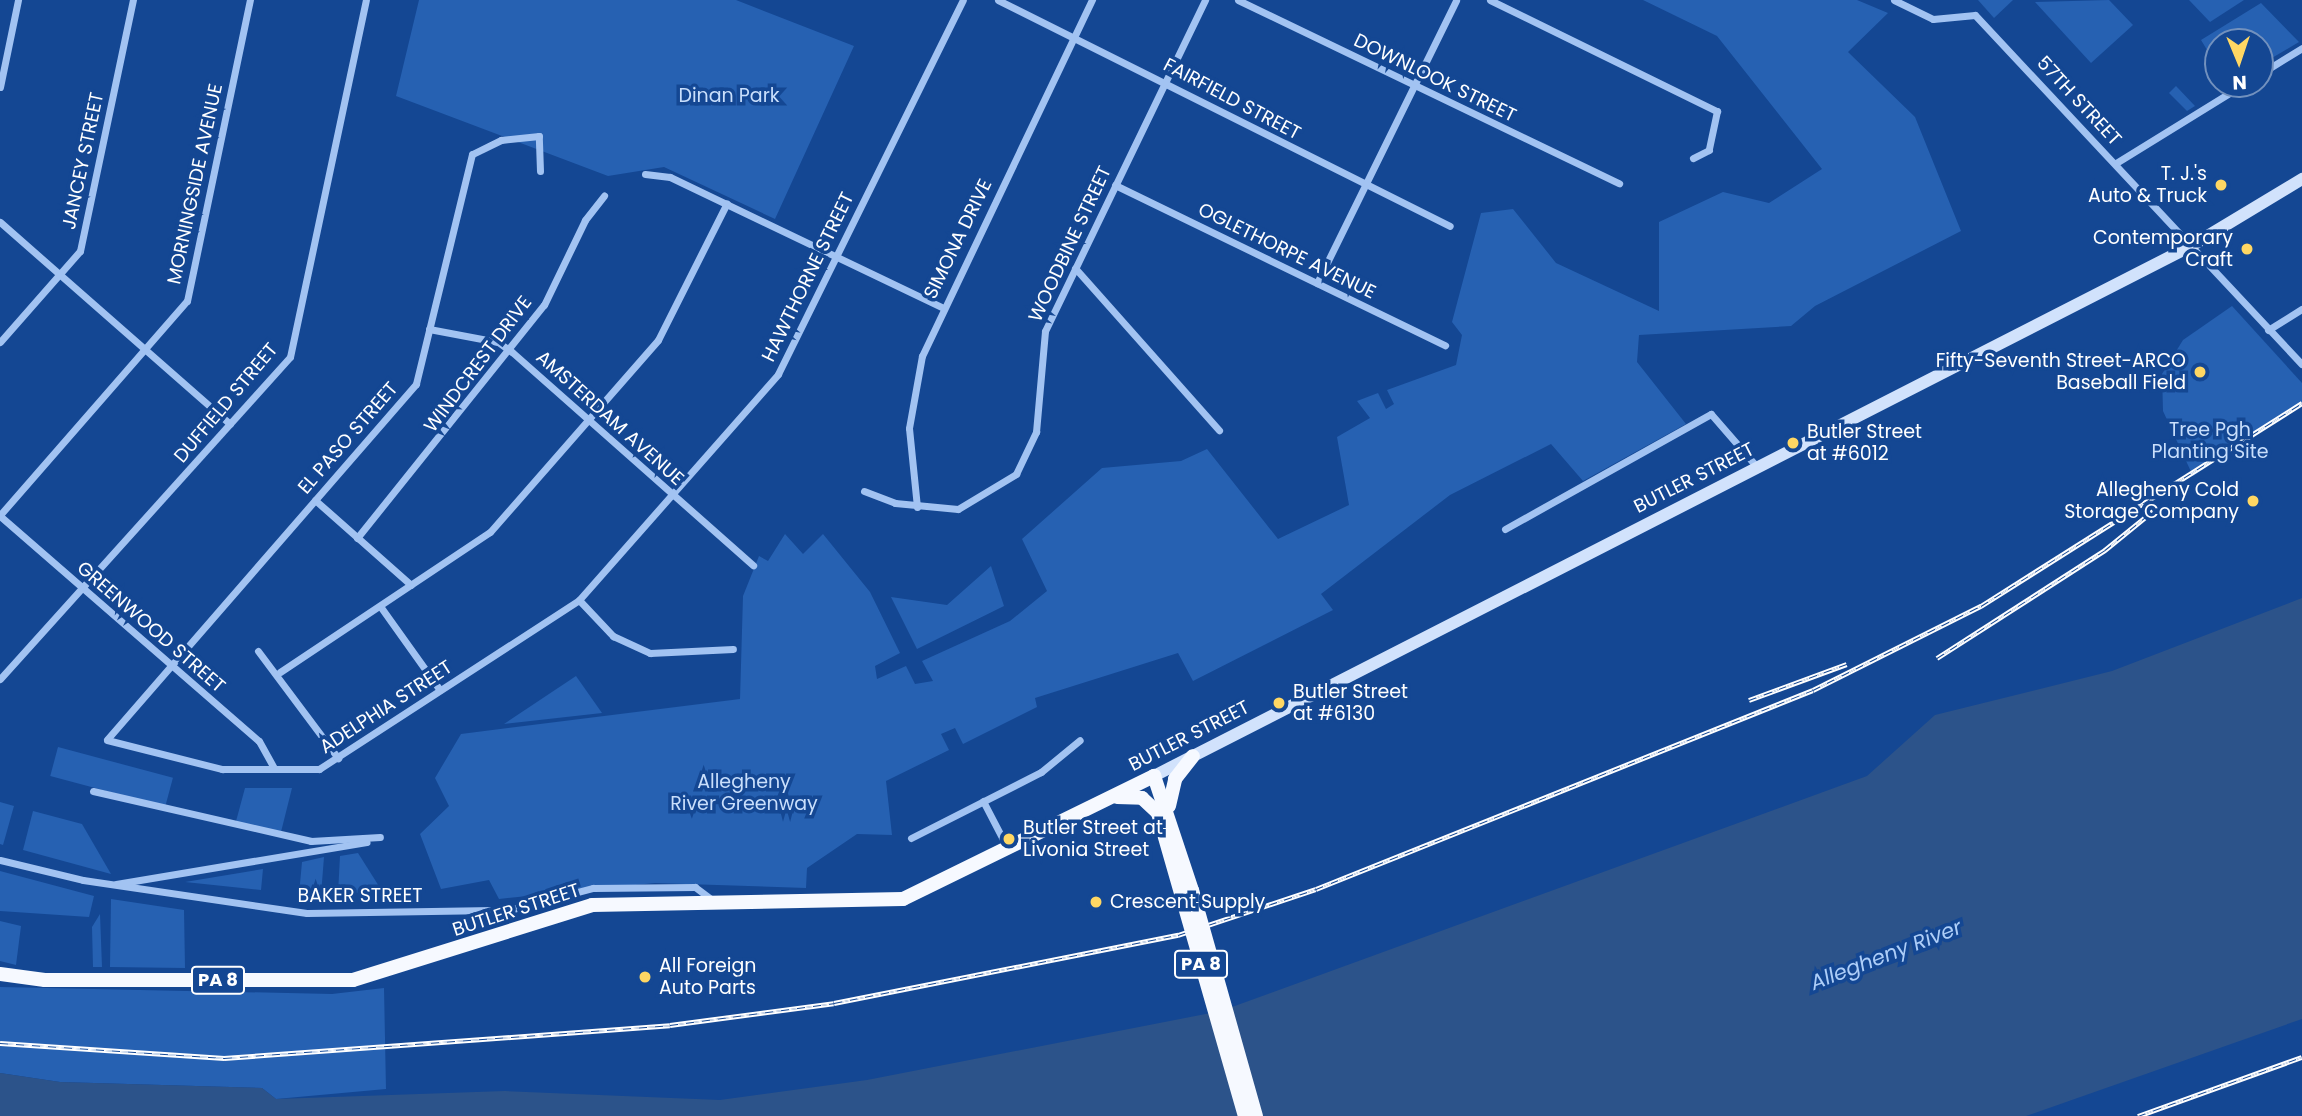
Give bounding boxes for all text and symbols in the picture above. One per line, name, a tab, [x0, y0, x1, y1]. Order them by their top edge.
north arrow	[2204, 28, 2274, 98]
street label: DOWNLOOK STREET	[1350, 29, 1520, 127]
street label: 57TH STREET	[2032, 52, 2126, 150]
street label: FAIRFIELD STREET	[1160, 53, 1304, 145]
text: N	[2232, 69, 2247, 96]
street label: MORNINGSIDE AVENUE	[163, 82, 227, 286]
park label: Dinan Park	[678, 85, 780, 107]
street label: JANCEY STREET	[57, 90, 109, 232]
street label: WOODBINE STREET	[1024, 163, 1116, 325]
place label: T. J.'s Auto & Truck	[2088, 163, 2207, 207]
street label: SIMONA DRIVE	[919, 175, 997, 303]
marker: T. J.'s Auto & Truck	[2213, 177, 2229, 193]
street label: HAWTHORNE STREET	[757, 189, 859, 365]
street label: OGLETHORPE AVENUE	[1194, 198, 1380, 304]
place label: Contemporary Craft	[2093, 227, 2233, 271]
marker: Contemporary Craft	[2239, 241, 2255, 257]
street label: WINDCREST DRIVE	[419, 291, 537, 437]
street label: DUFFIELD STREET	[169, 338, 283, 468]
street label: AMSTERDAM AVENUE	[531, 346, 689, 490]
place label: Fifty-Seventh Street-ARCO Baseball Field	[1936, 350, 2186, 394]
marker: Fifty-Seventh Street-ARCO Baseball Field	[2192, 364, 2208, 380]
street label: EL PASO STREET	[293, 377, 403, 499]
park label: Tree Pgh Planting Site	[2152, 419, 2268, 463]
place label: Butler Street at #6012	[1807, 421, 1922, 465]
marker: Butler Street at #6012	[1785, 435, 1801, 451]
street label: BUTLER STREET	[1630, 438, 1758, 518]
place label: Allegheny Cold Storage Company	[2064, 479, 2239, 523]
marker: Allegheny Cold Storage Company	[2245, 493, 2261, 509]
street label: GREENWOOD STREET	[72, 556, 230, 698]
street label: ADELPHIA STREET	[315, 656, 457, 758]
place label: Butler Street at #6130	[1293, 681, 1408, 725]
marker: Butler Street at #6130	[1271, 695, 1287, 711]
street label: BUTLER STREET	[1125, 696, 1253, 776]
park label: Allegheny River Greenway	[670, 771, 818, 815]
place label: Butler Street at Livonia Street	[1023, 817, 1163, 861]
marker: Butler Street at Livonia Street	[1001, 831, 1017, 847]
street label: BUTLER STREET	[450, 879, 582, 941]
street label: BAKER STREET	[298, 885, 422, 907]
place label: Crescent Supply	[1110, 891, 1265, 913]
marker: Crescent Supply	[1088, 894, 1104, 910]
water label: Allegheny River	[1807, 915, 1965, 995]
road number: PA 8	[1173, 950, 1229, 979]
place label: All Foreign Auto Parts	[659, 955, 757, 999]
road number: PA 8	[190, 965, 246, 995]
marker: All Foreign Auto Parts	[637, 969, 653, 985]

